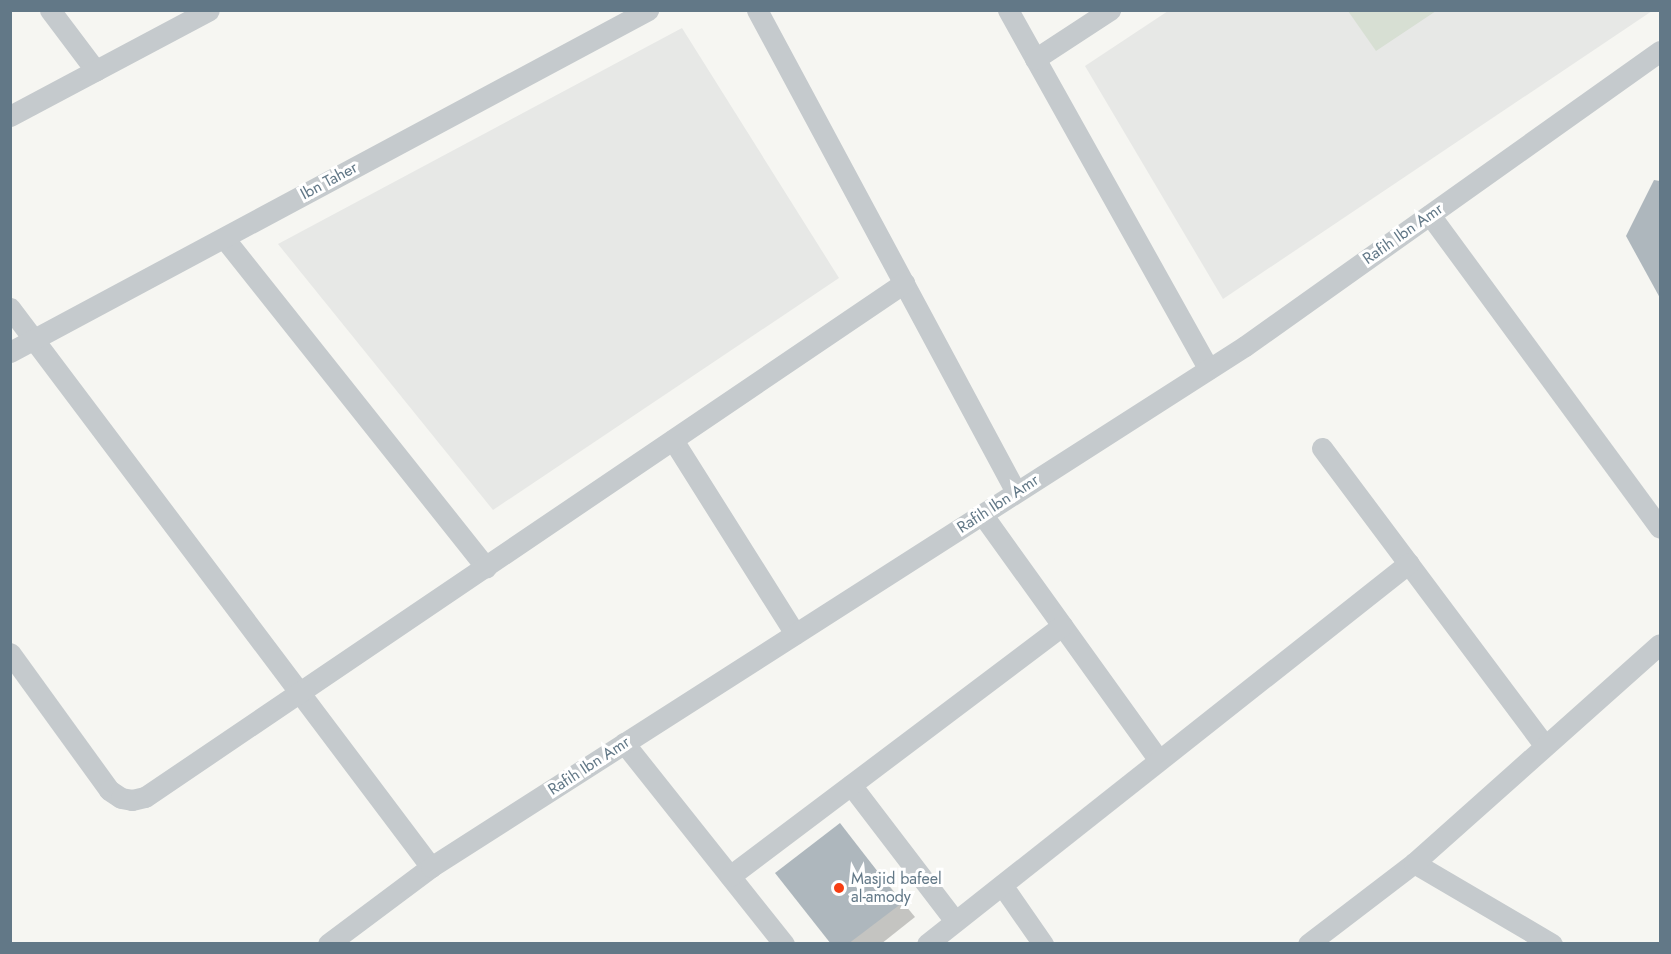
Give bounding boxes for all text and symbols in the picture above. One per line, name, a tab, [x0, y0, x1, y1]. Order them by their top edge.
street label: Ibn Taher	[297, 158, 361, 204]
street label: Rafih Ibn Amr	[1359, 199, 1447, 269]
street label: Rafih Ibn Amr	[954, 471, 1042, 537]
street label: Rafih Ibn Amr	[545, 733, 633, 799]
place label: Masjid bafeel al-amody	[851, 869, 942, 907]
marker: Masjid bafeel al-amody	[832, 881, 846, 895]

